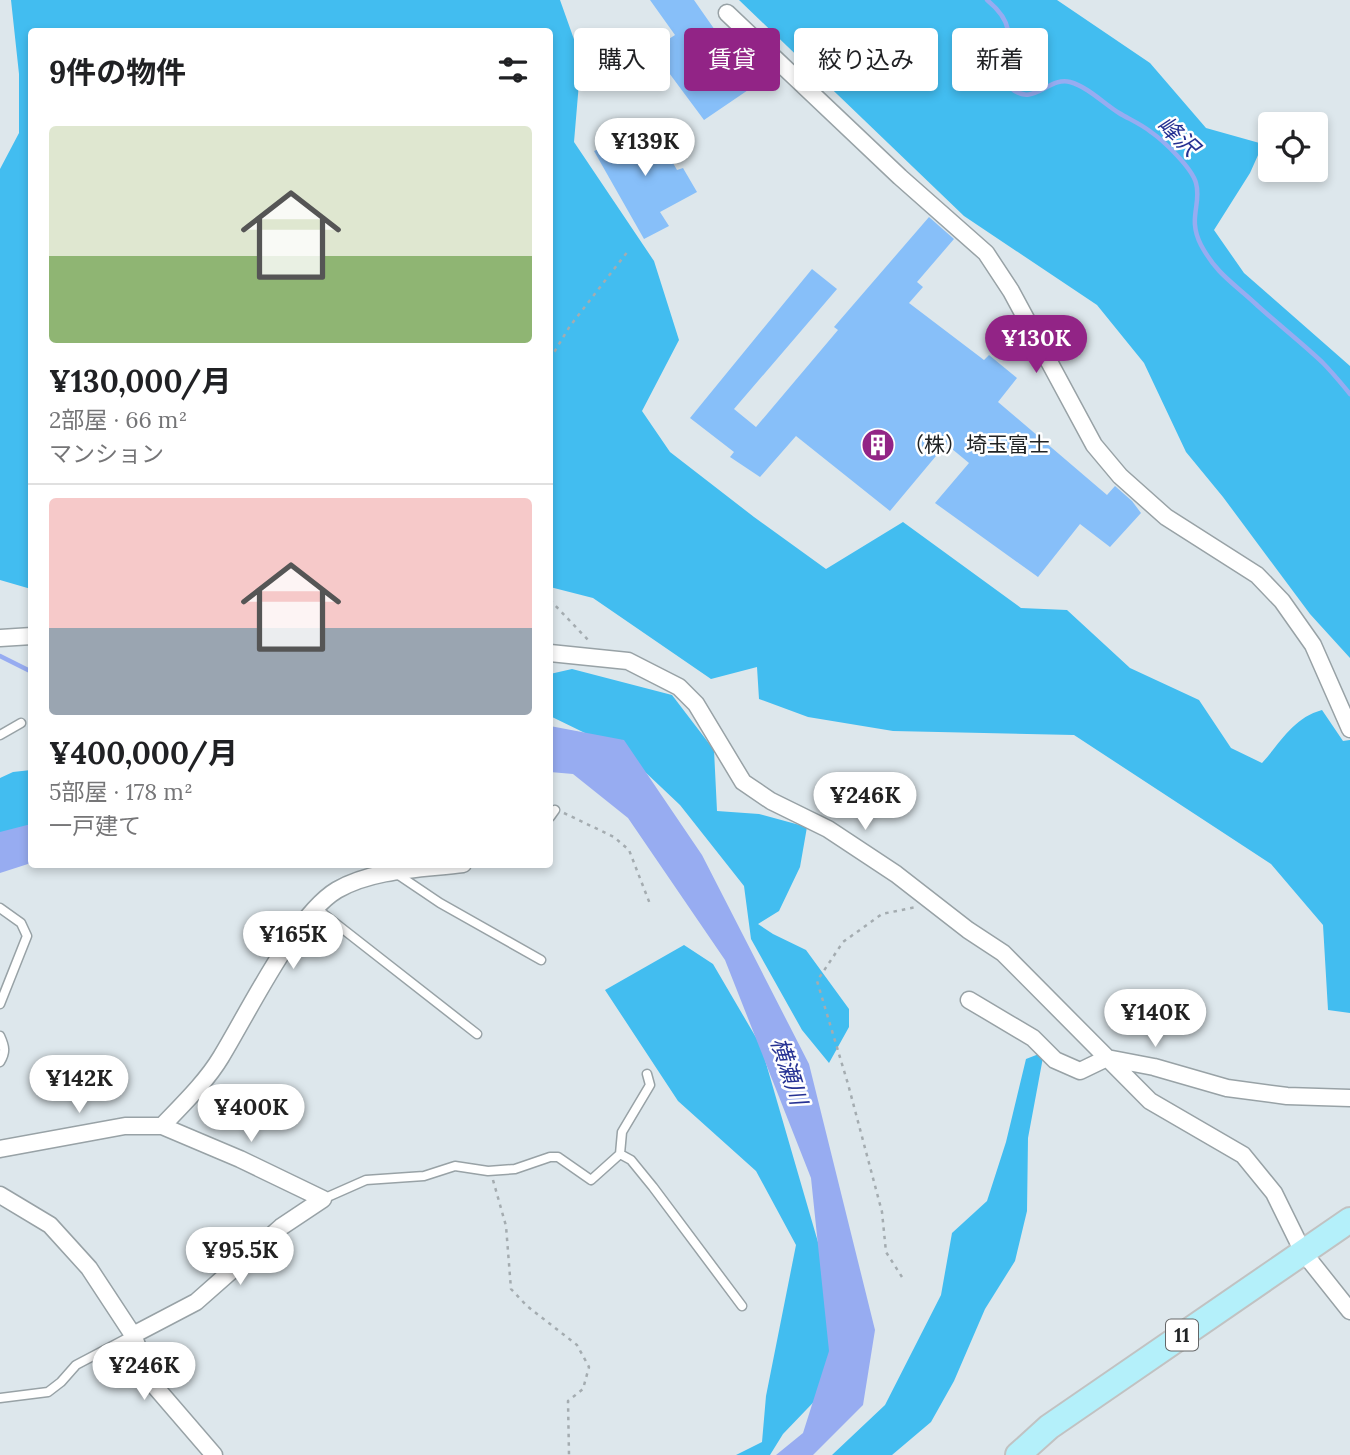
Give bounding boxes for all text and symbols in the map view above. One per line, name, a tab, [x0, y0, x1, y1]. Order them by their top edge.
chip: 購入	[574, 28, 670, 91]
chip: 賃貸	[684, 28, 780, 91]
chip: 絞り込み	[794, 28, 938, 91]
chip: 新着	[952, 28, 1048, 91]
icon: filters	[494, 51, 532, 89]
text: 9件の物件	[49, 53, 186, 91]
water label: 峰沢	[1152, 109, 1207, 164]
map controls	[1258, 112, 1328, 182]
button: locate	[1258, 112, 1328, 182]
pin: ¥139K	[596, 118, 694, 178]
text: ¥139K	[611, 126, 679, 155]
icon: home	[228, 172, 354, 298]
pin: ¥130K	[987, 316, 1085, 375]
text: ¥130K	[1001, 323, 1071, 352]
text: ¥130,000/月	[49, 362, 232, 400]
text: 2部屋 · 66 m²	[49, 405, 187, 434]
building icon: （株）埼玉富士	[859, 426, 897, 464]
place label: （株）埼玉富士	[903, 431, 1050, 458]
text: マンション	[49, 439, 164, 468]
icon: home	[228, 544, 354, 670]
text: ¥400,000/月	[49, 734, 238, 772]
pin: ¥246K	[816, 772, 914, 832]
text: 5部屋 · 178 m²	[49, 777, 193, 806]
text: ¥246K	[829, 780, 901, 809]
text: 一戸建て	[49, 811, 141, 840]
pin: ¥165K	[244, 912, 342, 971]
text: ¥165K	[259, 919, 327, 948]
pin: ¥140K	[1106, 990, 1204, 1049]
text: ¥140K	[1120, 997, 1190, 1026]
water label: 横瀬川	[765, 1034, 815, 1111]
pin: ¥142K	[30, 1056, 128, 1115]
text: ¥142K	[45, 1063, 113, 1092]
pin: ¥400K	[202, 1084, 300, 1144]
text: ¥400K	[214, 1092, 288, 1121]
pin: ¥95.5K	[183, 1228, 297, 1287]
text: ¥95.5K	[202, 1235, 278, 1264]
road number: 11	[1166, 1320, 1198, 1350]
pin: ¥246K	[95, 1342, 193, 1402]
text: ¥246K	[108, 1350, 180, 1379]

